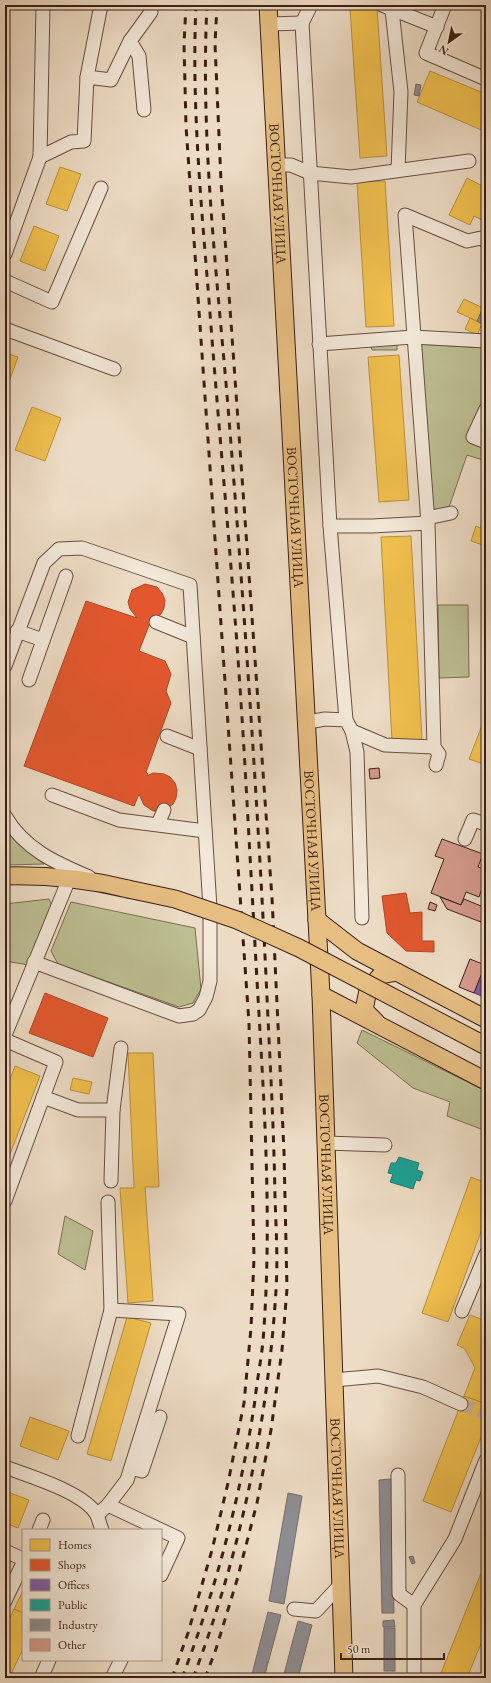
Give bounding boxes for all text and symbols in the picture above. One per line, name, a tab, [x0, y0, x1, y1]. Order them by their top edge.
north arrow	[429, 22, 469, 62]
text: N	[436, 42, 451, 59]
street label: ВОСТОЧНАЯ УЛИЦА	[265, 123, 291, 265]
street label: ВОСТОЧНАЯ УЛИЦА	[283, 446, 308, 589]
street label: ВОСТОЧНАЯ УЛИЦА	[300, 770, 326, 912]
street label: ВОСТОЧНАЯ УЛИЦА	[315, 1094, 338, 1236]
street label: ВОСТОЧНАЯ УЛИЦА	[326, 1417, 349, 1559]
legend	[22, 1529, 162, 1661]
text: Homes	[58, 1537, 92, 1553]
text: Shops	[58, 1557, 86, 1573]
text: Offices	[58, 1577, 90, 1593]
text: Public	[58, 1597, 88, 1613]
text: Industry	[58, 1617, 98, 1633]
scale bar	[341, 1635, 444, 1661]
text: Other	[58, 1637, 86, 1653]
text: 50 m	[347, 1641, 371, 1657]

